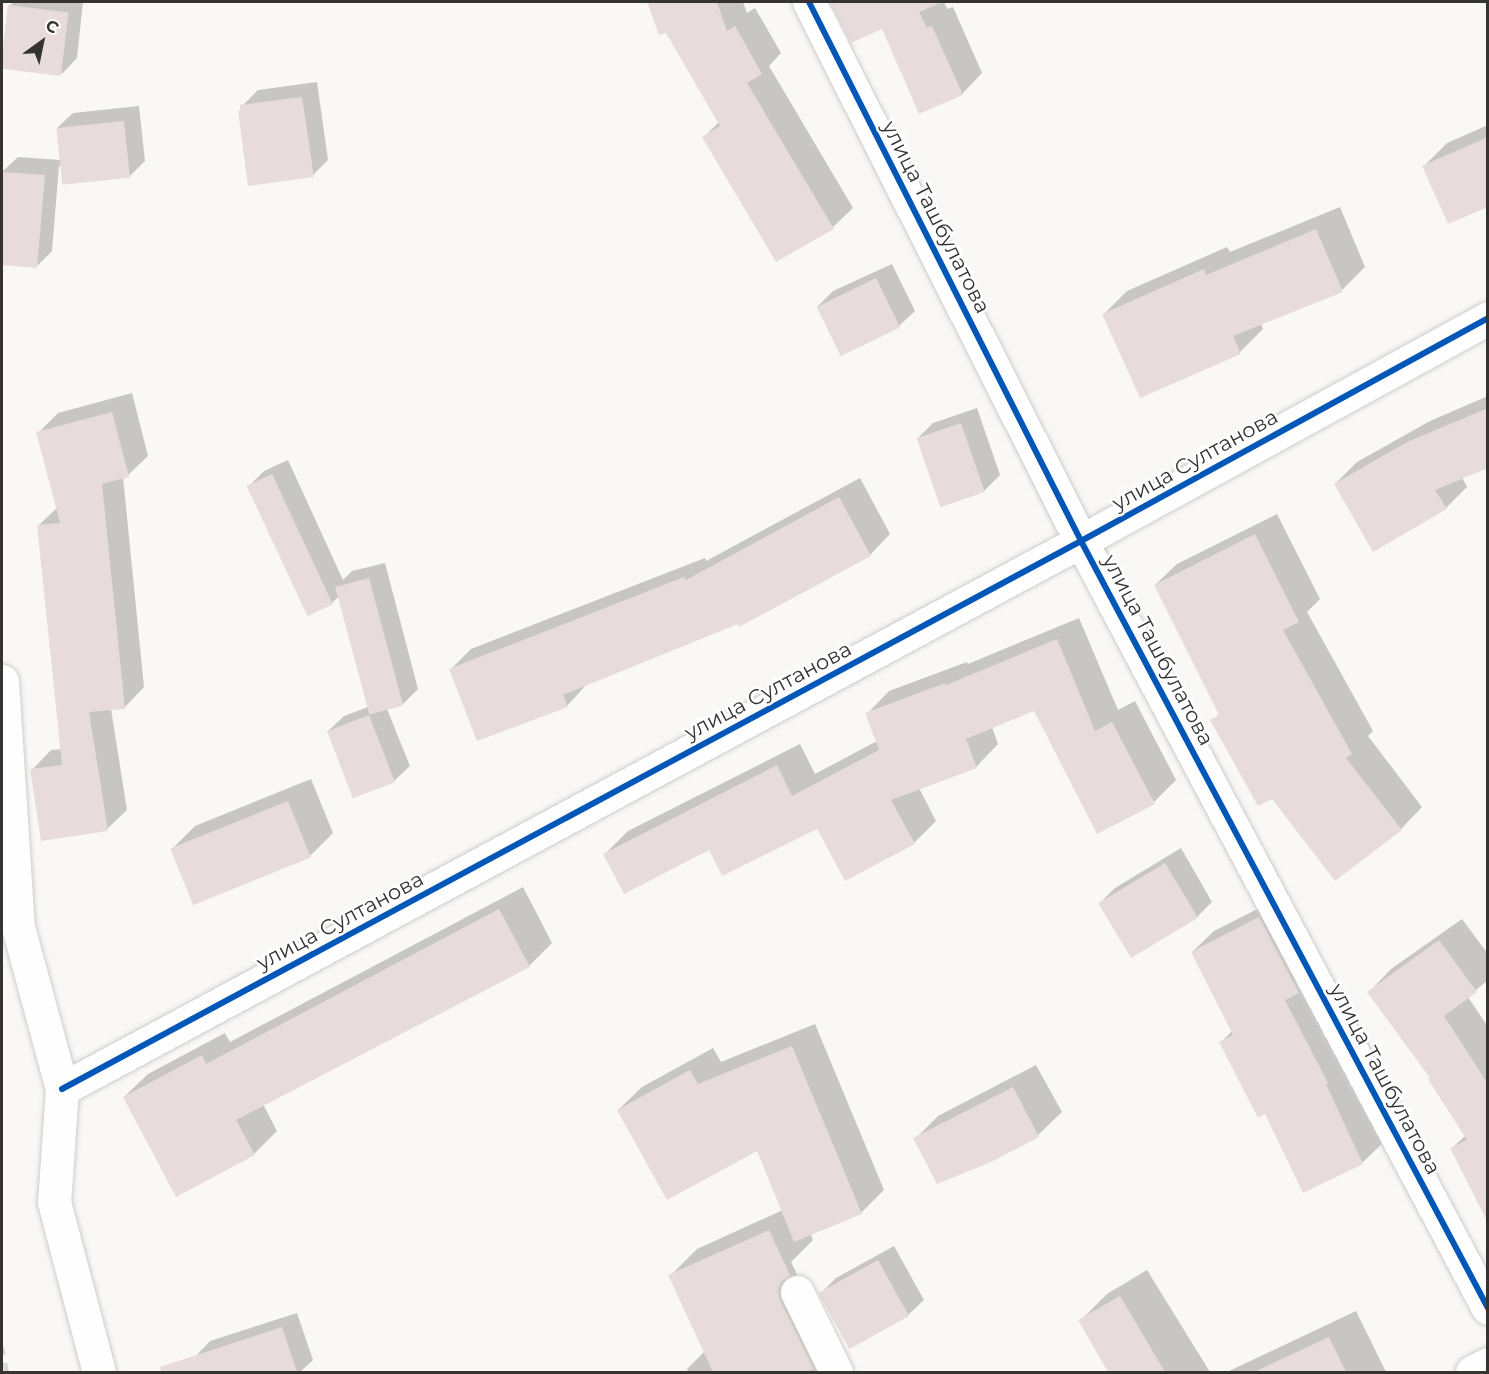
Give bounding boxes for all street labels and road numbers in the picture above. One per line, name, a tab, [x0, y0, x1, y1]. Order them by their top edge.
street label: улица Ташбулатова	[877, 117, 995, 317]
street label: улица Султанова	[1108, 404, 1282, 516]
street label: улица Ташбулатова	[1097, 550, 1219, 750]
street label: улица Султанова	[680, 636, 856, 746]
street label: улица Султанова	[252, 866, 428, 976]
street label: улица Ташбулатова	[1324, 979, 1446, 1179]

